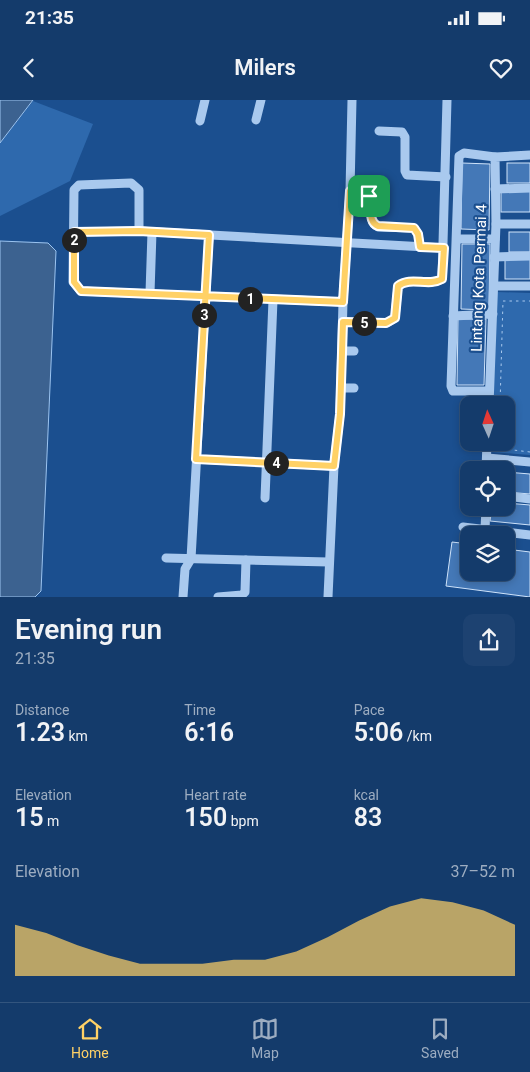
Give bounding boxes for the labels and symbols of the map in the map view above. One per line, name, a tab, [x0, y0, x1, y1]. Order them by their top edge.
pin	[348, 175, 390, 217]
street label: Lintang Kota Permai 4	[467, 203, 491, 352]
pin: 2	[62, 228, 86, 252]
pin: 1	[238, 286, 262, 312]
pin: 3	[192, 302, 216, 328]
pin: 5	[352, 310, 376, 336]
north arrow	[460, 396, 515, 451]
pin: 4	[264, 450, 288, 476]

